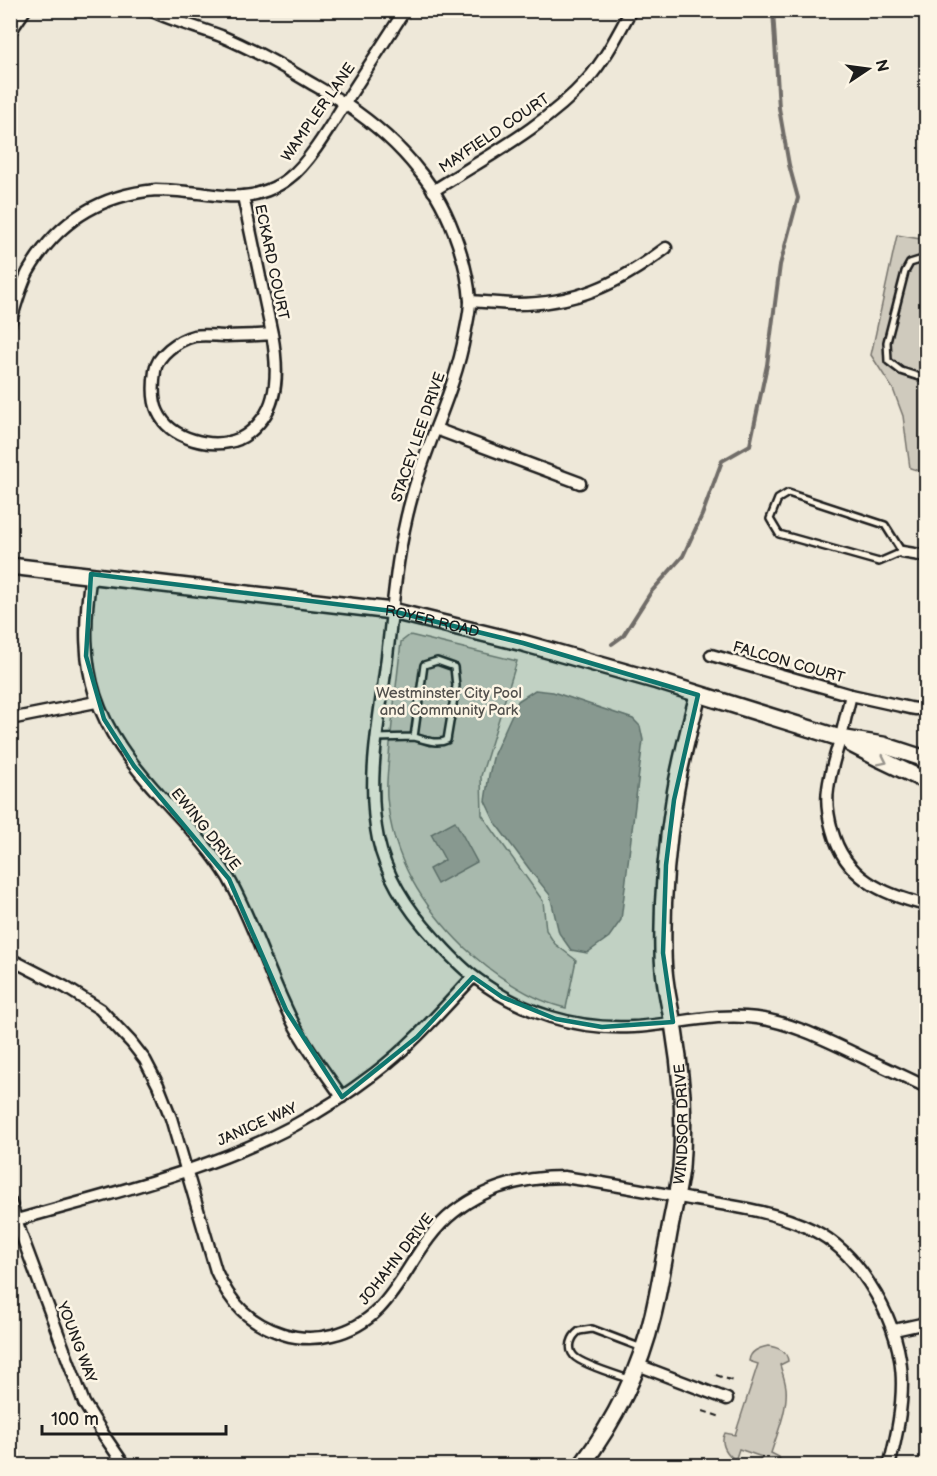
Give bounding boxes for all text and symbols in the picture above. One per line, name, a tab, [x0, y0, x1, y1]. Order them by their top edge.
north arrow	[838, 39, 898, 99]
text: N	[871, 58, 892, 74]
street label: WAMPLER LANE	[277, 59, 360, 165]
street label: MAYFIELD COURT	[435, 89, 553, 177]
street label: ECKARD COURT	[250, 203, 293, 322]
street label: STACEY LEE DRIVE	[387, 370, 450, 505]
street label: ROYER ROAD	[384, 601, 481, 642]
street label: FALCON COURT	[731, 637, 847, 688]
park label: Westminster City Pool and Community Park	[376, 684, 522, 720]
one-way arrow	[876, 753, 887, 765]
street label: EWING DRIVE	[167, 784, 245, 874]
street label: WINDSOR DRIVE	[670, 1063, 693, 1186]
street label: JANICE WAY	[214, 1098, 300, 1150]
street label: JOHAHN DRIVE	[355, 1210, 438, 1309]
street label: YOUNG WAY	[52, 1298, 101, 1386]
scale bar	[42, 1398, 226, 1436]
text: 100 m	[51, 1409, 99, 1430]

